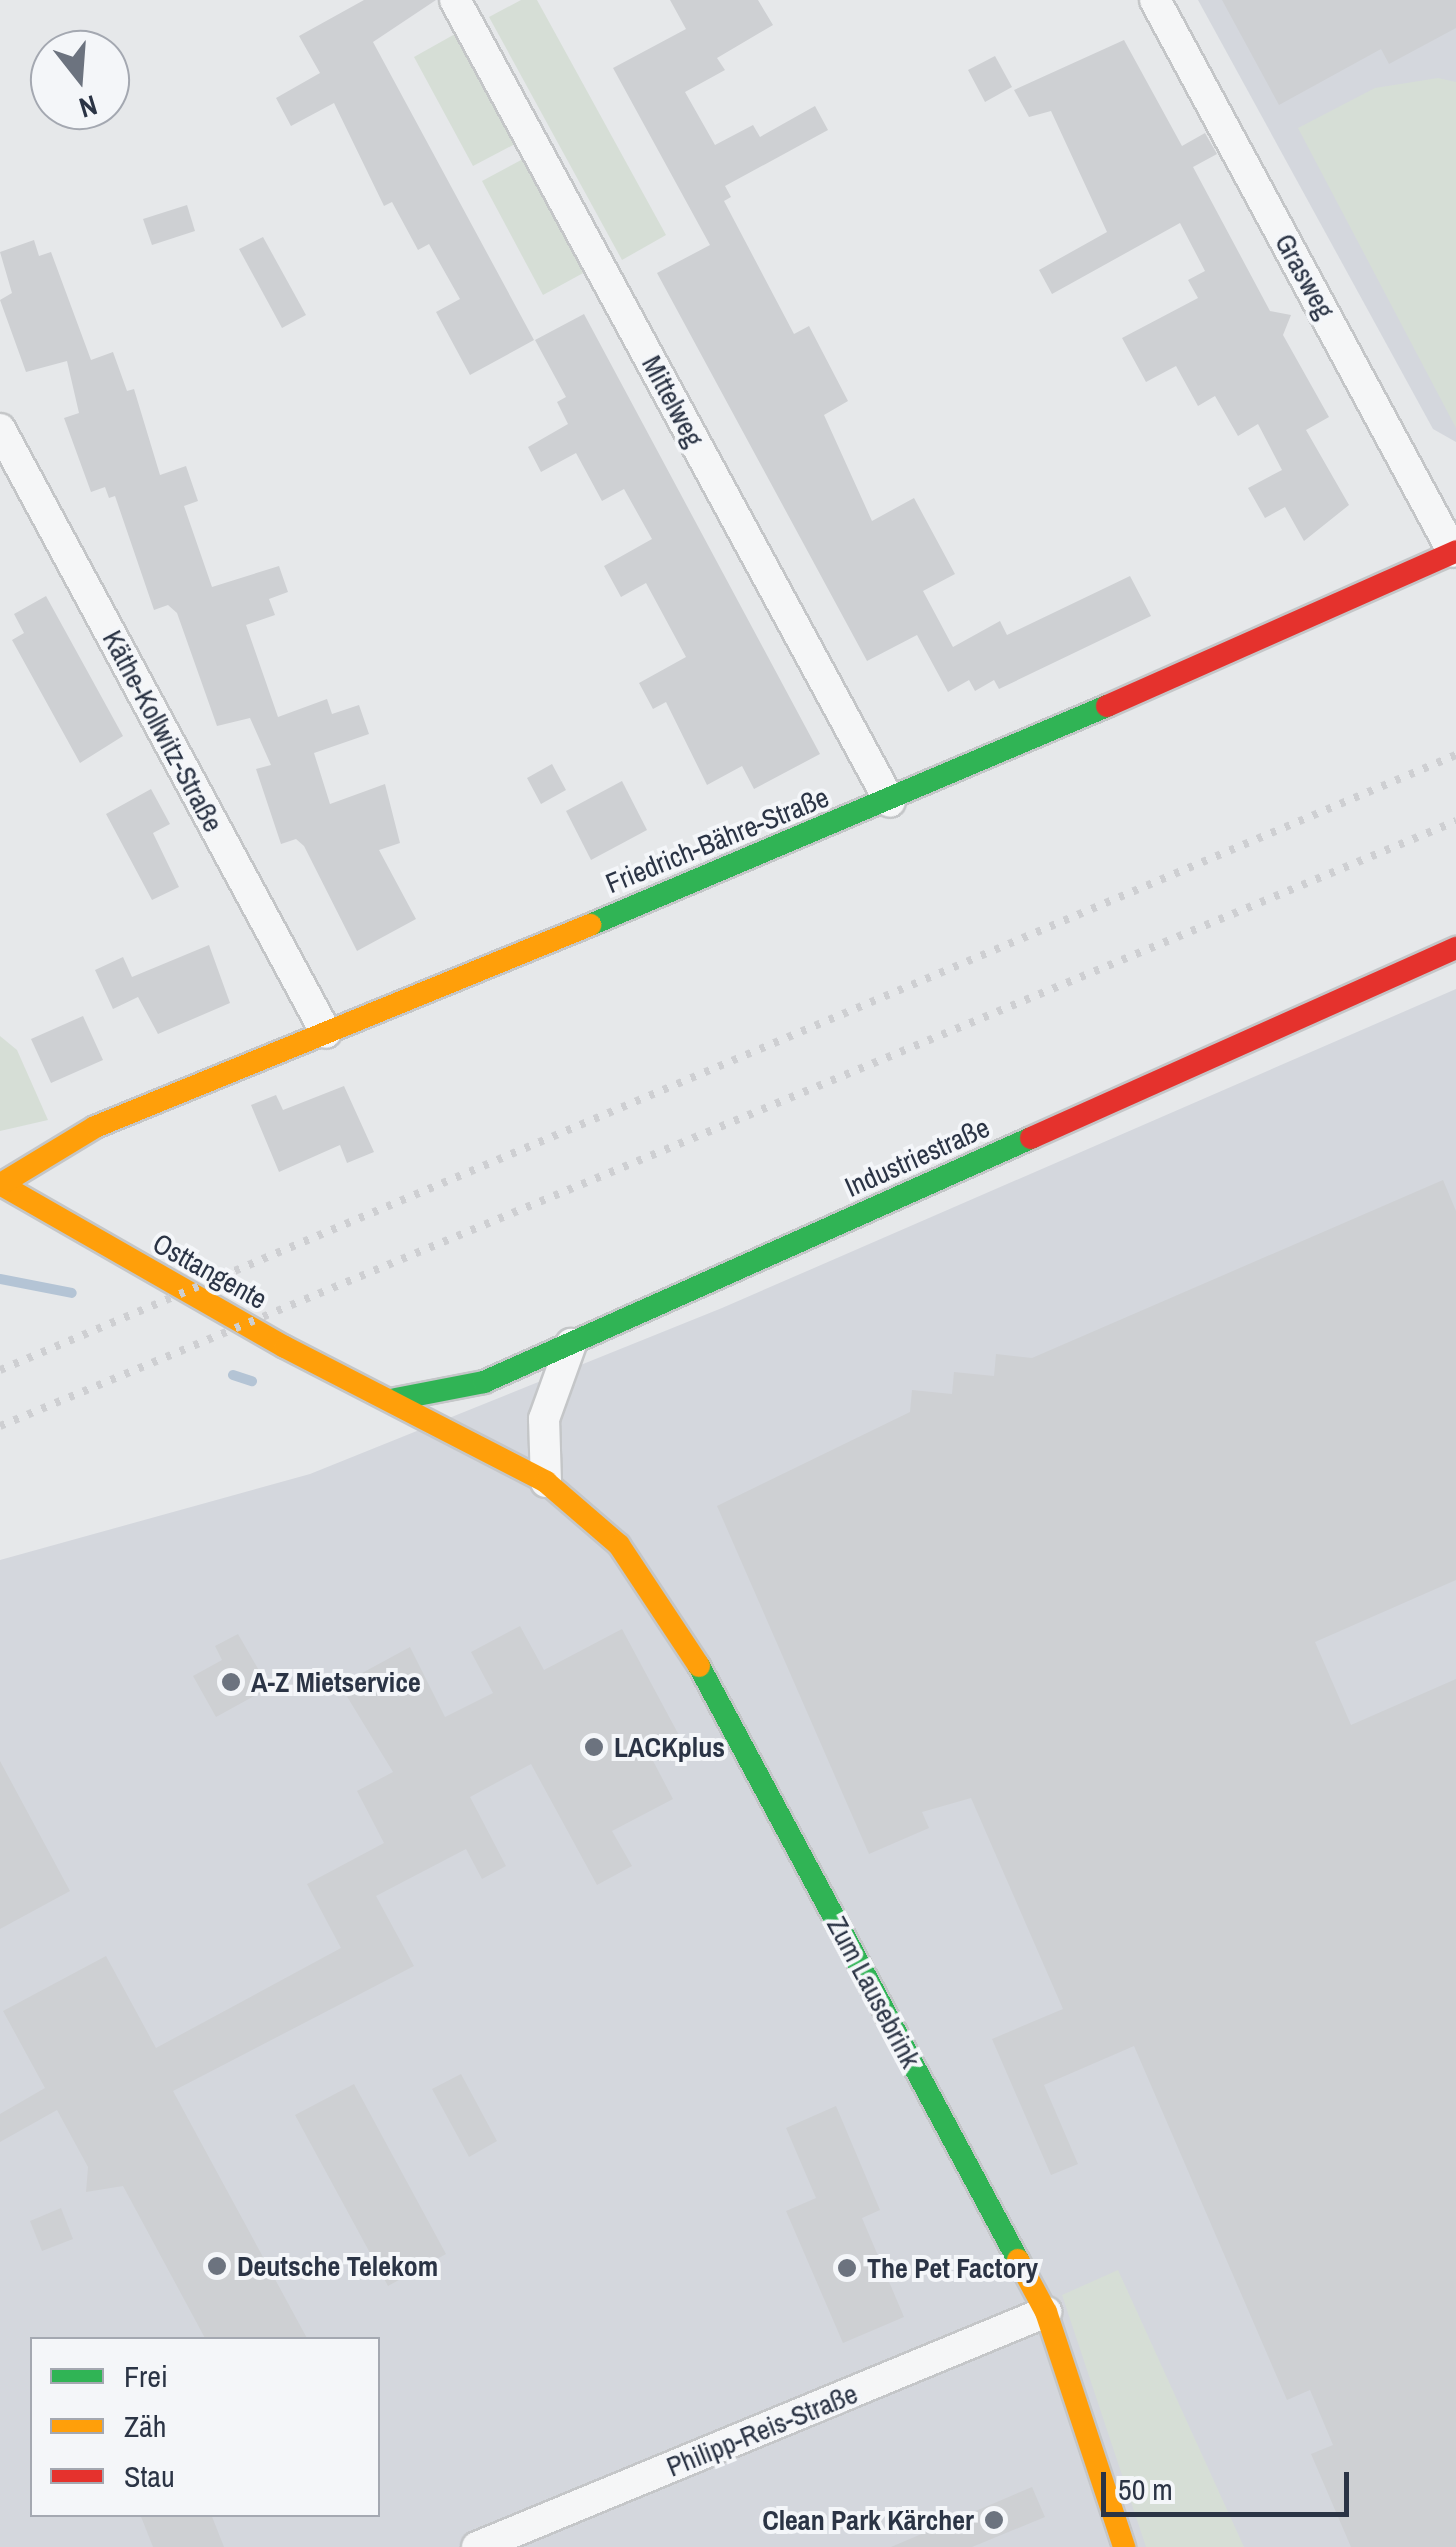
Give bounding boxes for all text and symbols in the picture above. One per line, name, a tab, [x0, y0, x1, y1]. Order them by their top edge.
north arrow	[30, 30, 130, 130]
text: N	[75, 86, 102, 127]
street label: Grasweg	[1268, 228, 1342, 324]
street label: Mittelweg	[635, 350, 711, 452]
street label: Käthe-Kollwitz-Straße	[96, 625, 230, 837]
street label: Friedrich-Bähre-Straße	[601, 780, 833, 900]
street label: Industriestraße	[840, 1110, 994, 1204]
street label: Osttangente	[147, 1226, 273, 1316]
place label: A-Z Mietservice	[251, 1665, 421, 1699]
marker: A-Z Mietservice	[220, 1671, 242, 1693]
place label: LACKplus	[614, 1730, 725, 1764]
marker: LACKplus	[583, 1736, 605, 1758]
street label: Zum Lausebrink	[820, 1911, 928, 2073]
place label: Deutsche Telekom	[237, 2249, 438, 2283]
place label: The Pet Factory	[867, 2251, 1038, 2285]
marker: Deutsche Telekom	[206, 2255, 228, 2277]
marker: The Pet Factory	[836, 2257, 858, 2279]
legend	[30, 2337, 380, 2517]
text: Frei	[124, 2356, 168, 2396]
street label: Philipp-Reis-Straße	[662, 2376, 862, 2484]
text: Zäh	[124, 2406, 166, 2446]
scale bar	[1106, 2452, 1354, 2514]
text: Stau	[124, 2456, 175, 2496]
text: 50 m	[1118, 2469, 1173, 2509]
place label: Clean Park Kärcher	[762, 2503, 974, 2537]
marker: Clean Park Kärcher	[983, 2509, 1005, 2531]

